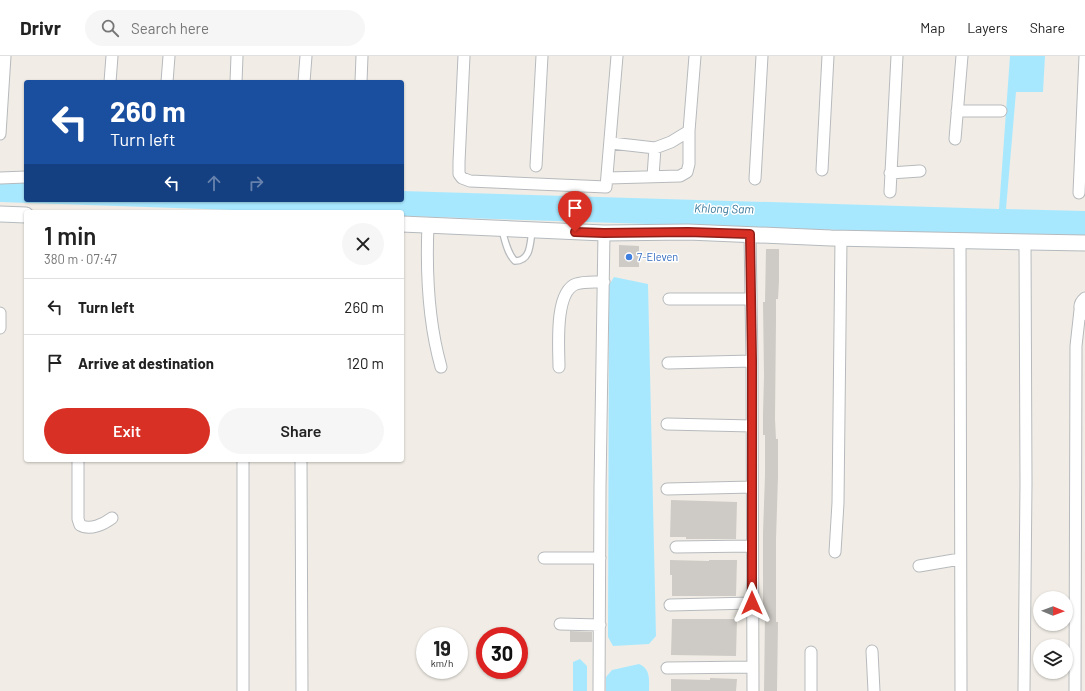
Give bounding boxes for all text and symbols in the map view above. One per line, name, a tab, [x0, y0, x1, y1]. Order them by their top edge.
search box	[85, 10, 365, 46]
text: Drivr	[20, 16, 61, 39]
icon: search	[99, 17, 121, 39]
text: Search here	[131, 19, 209, 37]
text: Map	[920, 19, 945, 36]
text: Layers	[967, 19, 1008, 36]
text: Share	[1030, 19, 1065, 36]
text: 260 m	[110, 94, 186, 128]
icon: left	[44, 96, 96, 148]
text: Turn left	[110, 128, 176, 150]
icon: left	[161, 172, 183, 194]
icon: ahead	[203, 172, 225, 194]
icon: right	[245, 172, 267, 194]
pin	[558, 191, 592, 232]
icon: arrive	[564, 197, 586, 219]
water label: Khlong Sam	[694, 200, 755, 216]
text: 1 min	[44, 221, 96, 250]
button: close	[342, 223, 384, 265]
place label: 7-Eleven	[637, 250, 678, 263]
text: 380 m · 07:47	[44, 251, 117, 267]
marker: 7-Eleven	[624, 252, 634, 262]
icon: left	[44, 296, 66, 318]
text: Turn left	[78, 298, 134, 316]
text: 260 m	[344, 298, 384, 316]
icon: arrive	[44, 352, 66, 374]
text: Arrive at destination	[78, 354, 214, 372]
text: 120 m	[347, 354, 384, 372]
button: Exit	[44, 408, 210, 454]
button: Share	[218, 408, 384, 454]
position arrow	[731, 582, 773, 624]
north arrow	[1033, 591, 1073, 631]
map controls	[1033, 591, 1073, 679]
speed limit sign: 30	[476, 627, 528, 679]
text: 19	[433, 636, 451, 660]
button: layers	[1033, 639, 1073, 679]
text: km/h	[431, 657, 453, 669]

